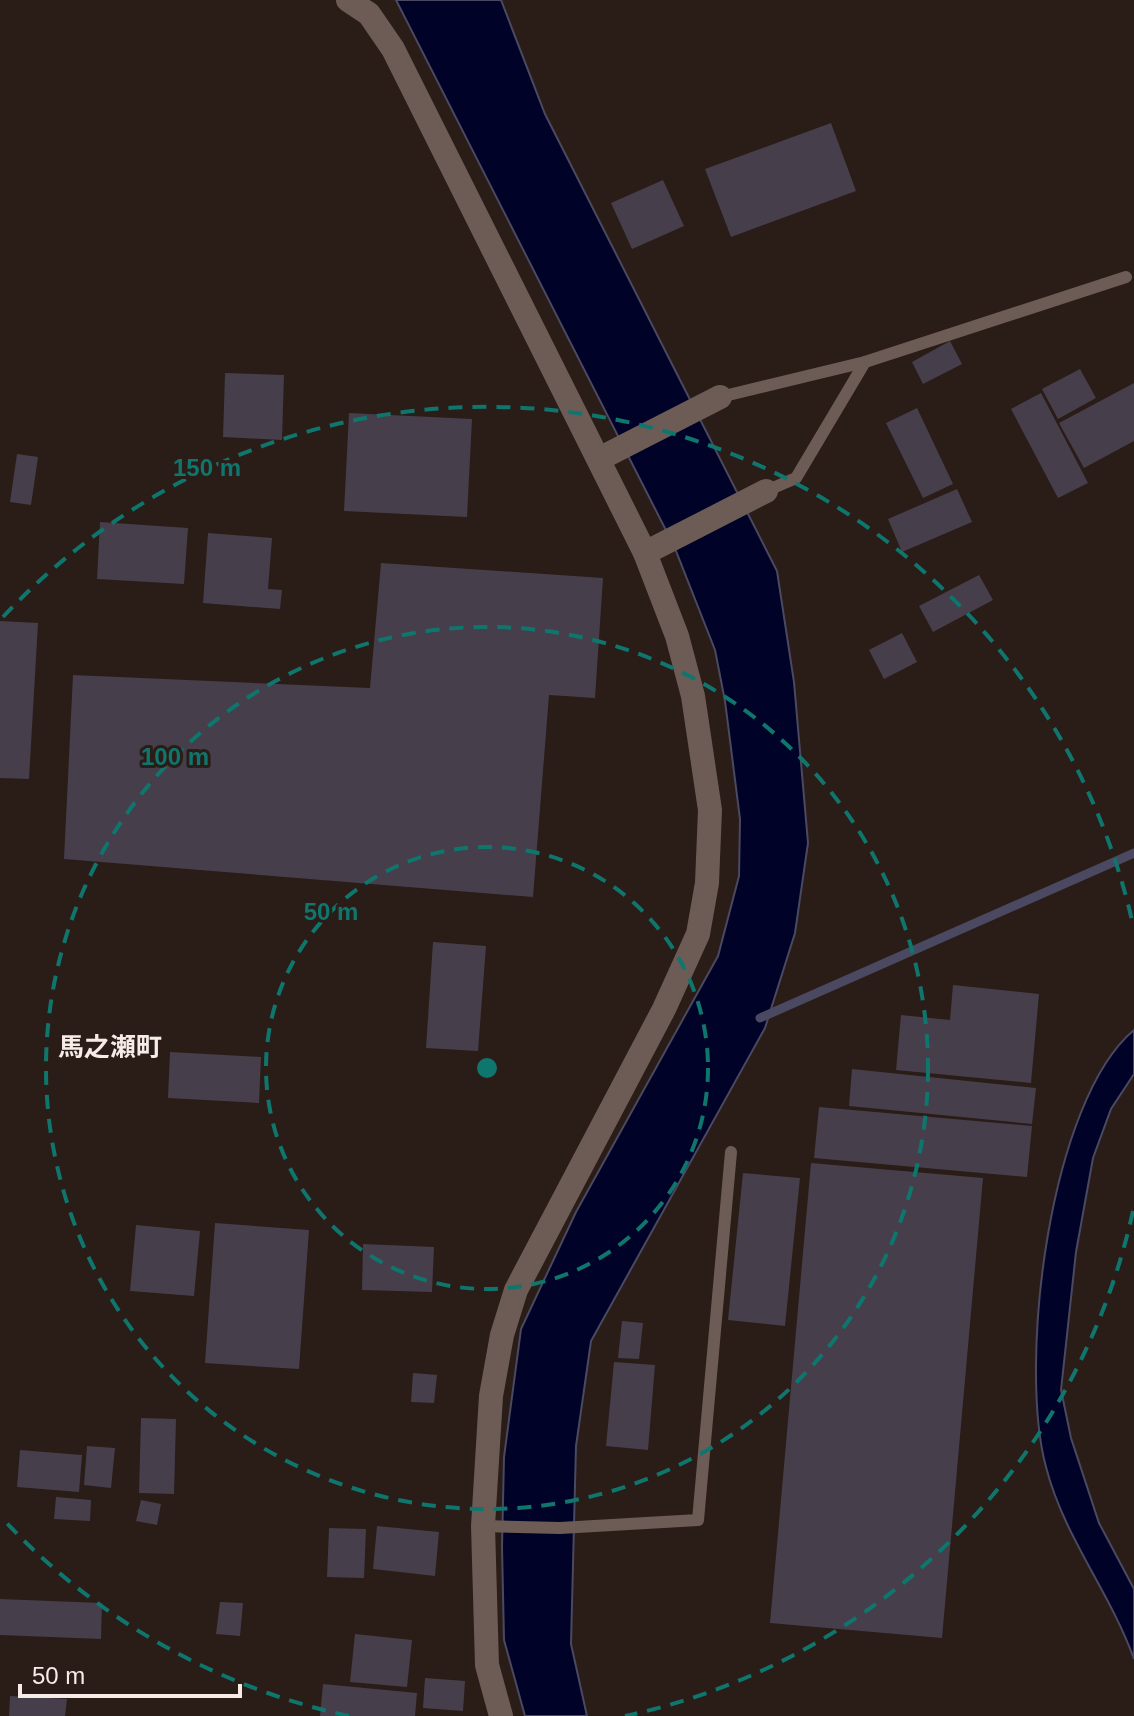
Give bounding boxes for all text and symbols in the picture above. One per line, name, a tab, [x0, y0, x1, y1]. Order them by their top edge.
text: 150 m	[173, 454, 241, 481]
text: 100 m	[141, 743, 209, 770]
text: 50 m	[304, 898, 358, 925]
district label: 馬之瀬町	[58, 1032, 162, 1062]
centre of rings	[473, 1054, 501, 1082]
scale bar	[20, 1648, 240, 1698]
text: 50 m	[32, 1662, 85, 1689]

